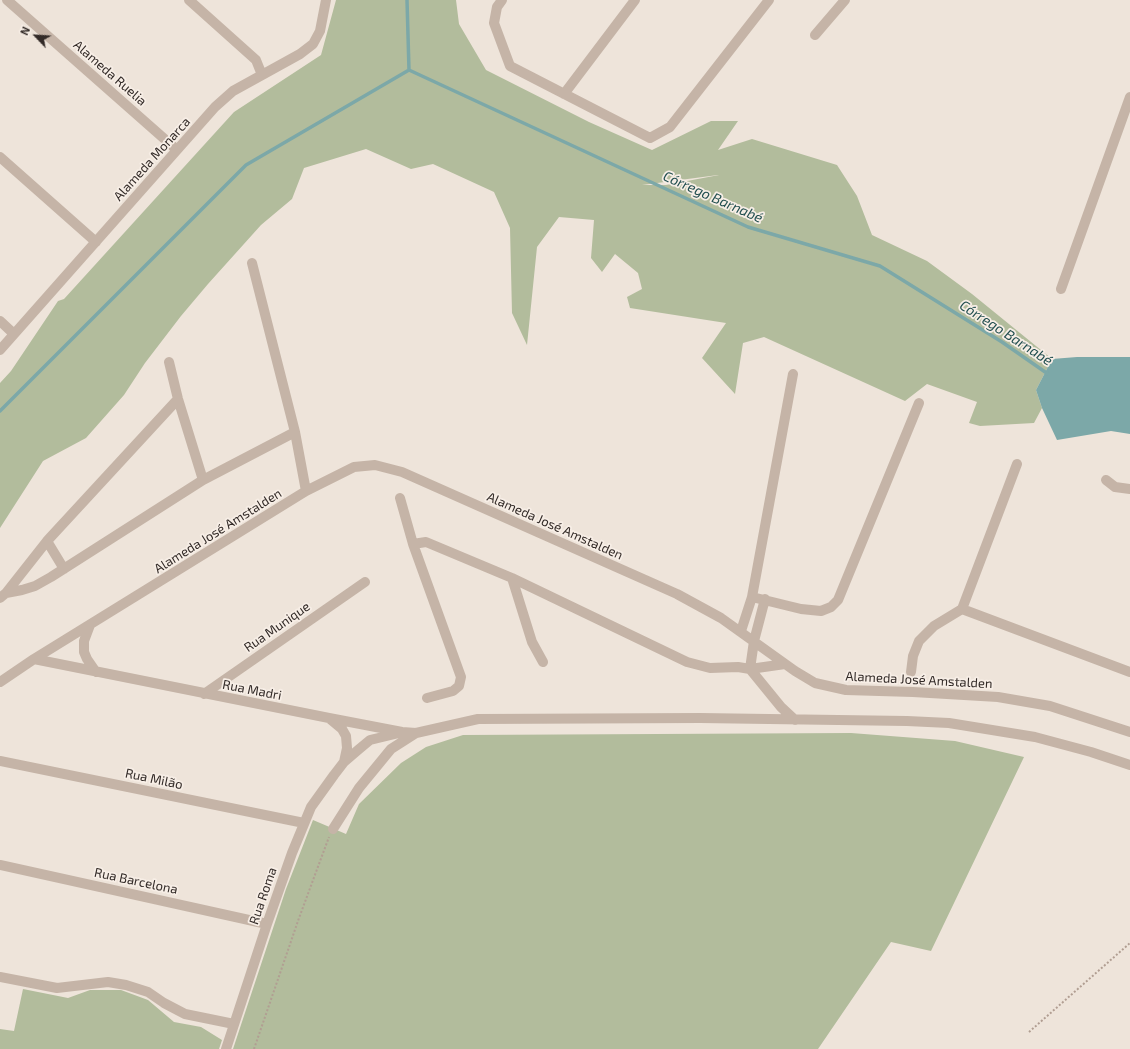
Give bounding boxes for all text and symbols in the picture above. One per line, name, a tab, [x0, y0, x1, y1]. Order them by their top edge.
north arrow	[16, 16, 56, 56]
text: N	[17, 24, 32, 37]
street label: Alameda Ruelia	[70, 37, 150, 109]
street label: Alameda Monarca	[110, 114, 194, 204]
water label: Córrego Barnabé	[661, 168, 765, 226]
water label: Córrego Barnabé	[956, 297, 1056, 369]
street label: Alameda José Amstalden	[151, 485, 285, 577]
street label: Alameda José Amstalden	[485, 489, 625, 563]
street label: Rua Munique	[241, 599, 313, 655]
street label: Alameda José Amstalden	[845, 668, 993, 692]
street label: Rua Madri	[221, 677, 283, 703]
street label: Rua Milão	[124, 765, 184, 793]
street label: Rua Barcelona	[93, 865, 179, 897]
street label: Rua Roma	[246, 865, 280, 927]

